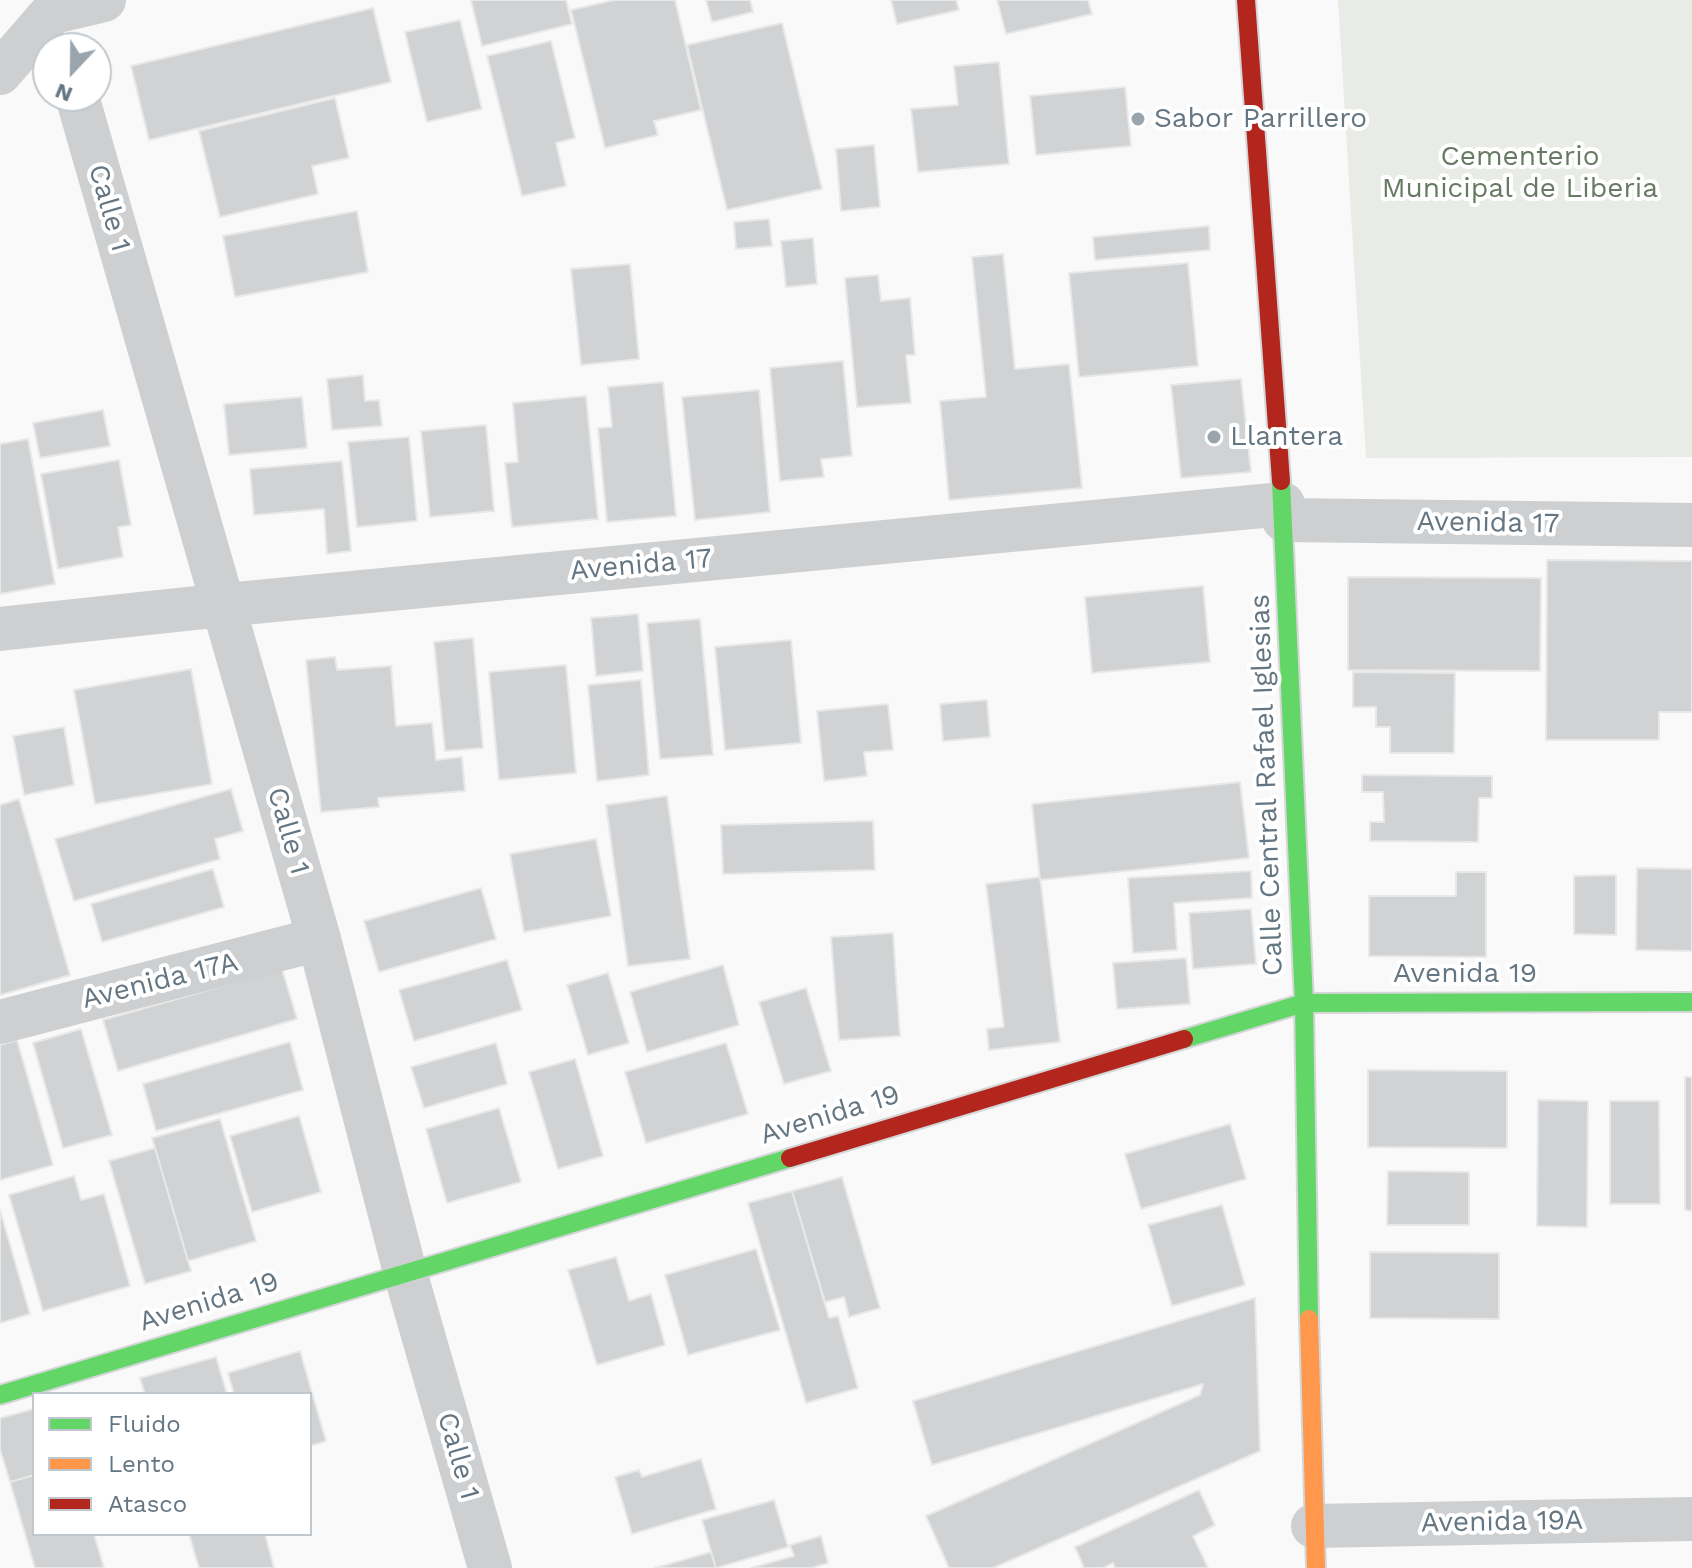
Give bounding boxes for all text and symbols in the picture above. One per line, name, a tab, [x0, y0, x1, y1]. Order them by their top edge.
north arrow	[32, 32, 112, 112]
text: N	[51, 78, 76, 108]
place label: Sabor Parrillero	[1154, 102, 1367, 136]
marker: Sabor Parrillero	[1129, 110, 1147, 128]
park label: Cementerio Municipal de Liberia	[1382, 140, 1658, 206]
street label: Calle 1	[81, 161, 137, 255]
place label: Llantera	[1230, 420, 1343, 454]
marker: Llantera	[1205, 428, 1223, 446]
street label: Avenida 17	[1416, 505, 1560, 541]
street label: Avenida 17	[568, 542, 714, 588]
street label: Calle Central Rafael Iglesias	[1244, 593, 1290, 977]
street label: Calle 1	[260, 784, 316, 878]
street label: Avenida 17A	[79, 945, 241, 1017]
street label: Avenida 19	[1393, 957, 1537, 991]
street label: Avenida 19	[756, 1078, 904, 1152]
street label: Avenida 19	[135, 1265, 283, 1339]
legend	[32, 1392, 312, 1536]
street label: Calle 1	[430, 1409, 486, 1503]
text: Fluido	[108, 1410, 181, 1438]
text: Lento	[108, 1450, 175, 1478]
text: Atasco	[108, 1490, 187, 1518]
street label: Avenida 19A	[1421, 1504, 1583, 1540]

